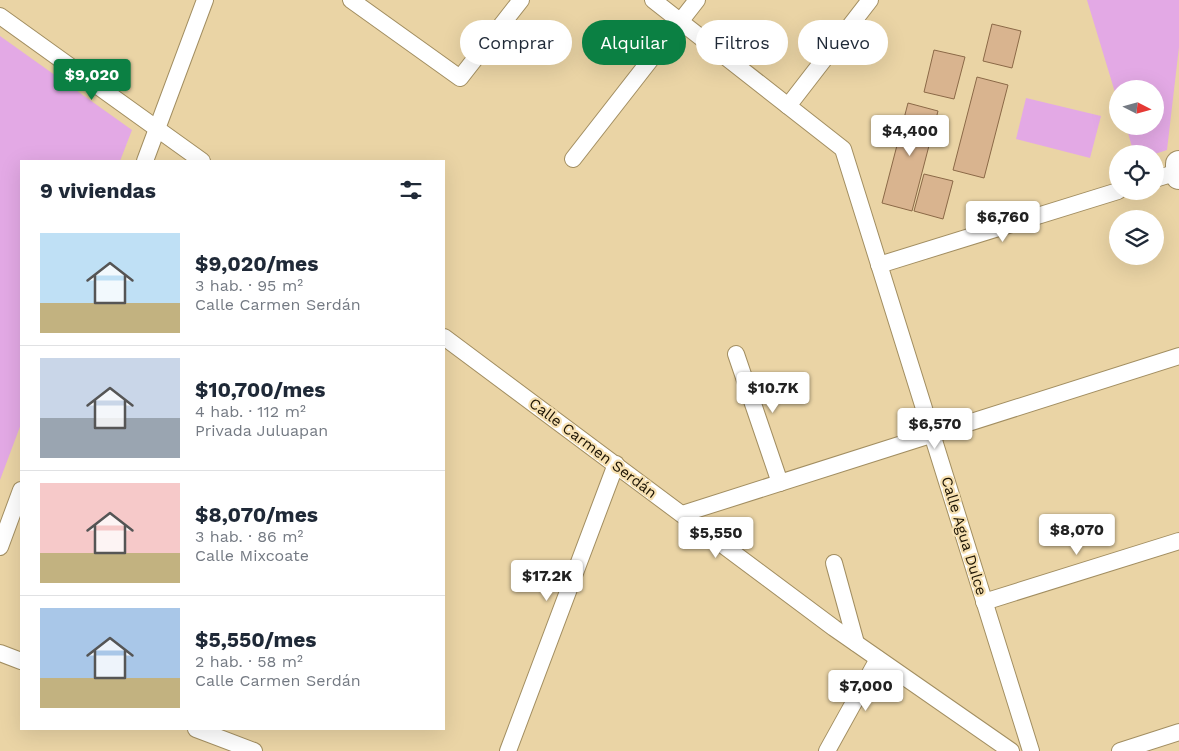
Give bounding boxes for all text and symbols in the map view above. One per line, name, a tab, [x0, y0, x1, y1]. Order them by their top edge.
chip: Comprar	[460, 20, 572, 65]
chip: Alquilar	[582, 20, 686, 65]
chip: Filtros	[696, 20, 788, 65]
chip: Nuevo	[798, 20, 888, 65]
pin: $9,020	[51, 58, 133, 101]
text: $9,020	[65, 65, 119, 84]
north arrow	[1109, 80, 1164, 135]
map controls	[1109, 80, 1164, 265]
pin: $4,400	[869, 114, 951, 157]
text: $4,400	[882, 121, 938, 140]
button: locate	[1109, 145, 1164, 200]
icon: filters	[397, 176, 425, 204]
text: 9 viviendas	[40, 178, 156, 203]
pin: $6,760	[962, 200, 1044, 243]
text: $6,760	[977, 207, 1029, 226]
button: layers	[1109, 210, 1164, 265]
text: $9,020/mes	[195, 251, 318, 276]
icon: home	[80, 253, 140, 313]
text: 3 hab. · 95 m²	[195, 276, 303, 295]
text: Calle Carmen Serdán	[195, 295, 361, 314]
pin: $10.7K	[732, 372, 814, 414]
text: $10,700/mes	[195, 377, 326, 402]
icon: home	[80, 378, 140, 438]
text: $10.7K	[748, 378, 798, 397]
street label: Calle Carmen Serdán	[526, 394, 660, 502]
text: 4 hab. · 112 m²	[195, 402, 306, 421]
pin: $6,570	[894, 408, 976, 450]
text: $6,570	[908, 414, 962, 433]
text: Privada Juluapan	[195, 421, 328, 440]
street label: Calle Agua Dulce	[937, 474, 991, 598]
text: $8,070/mes	[195, 502, 318, 527]
icon: home	[80, 503, 140, 563]
pin: $8,070	[1036, 514, 1118, 556]
pin: $5,550	[675, 516, 757, 559]
text: $8,070	[1050, 520, 1104, 539]
text: $5,550	[689, 523, 743, 542]
text: 3 hab. · 86 m²	[195, 527, 303, 546]
text: Calle Mixcoate	[195, 546, 309, 565]
pin: $17.2K	[506, 560, 588, 602]
text: $17.2K	[522, 566, 572, 585]
text: $5,550/mes	[195, 627, 317, 652]
icon: home	[80, 628, 140, 688]
text: 2 hab. · 58 m²	[195, 652, 303, 671]
pin: $7,000	[825, 670, 907, 712]
text: Calle Carmen Serdán	[195, 671, 361, 690]
text: $7,000	[839, 676, 893, 695]

